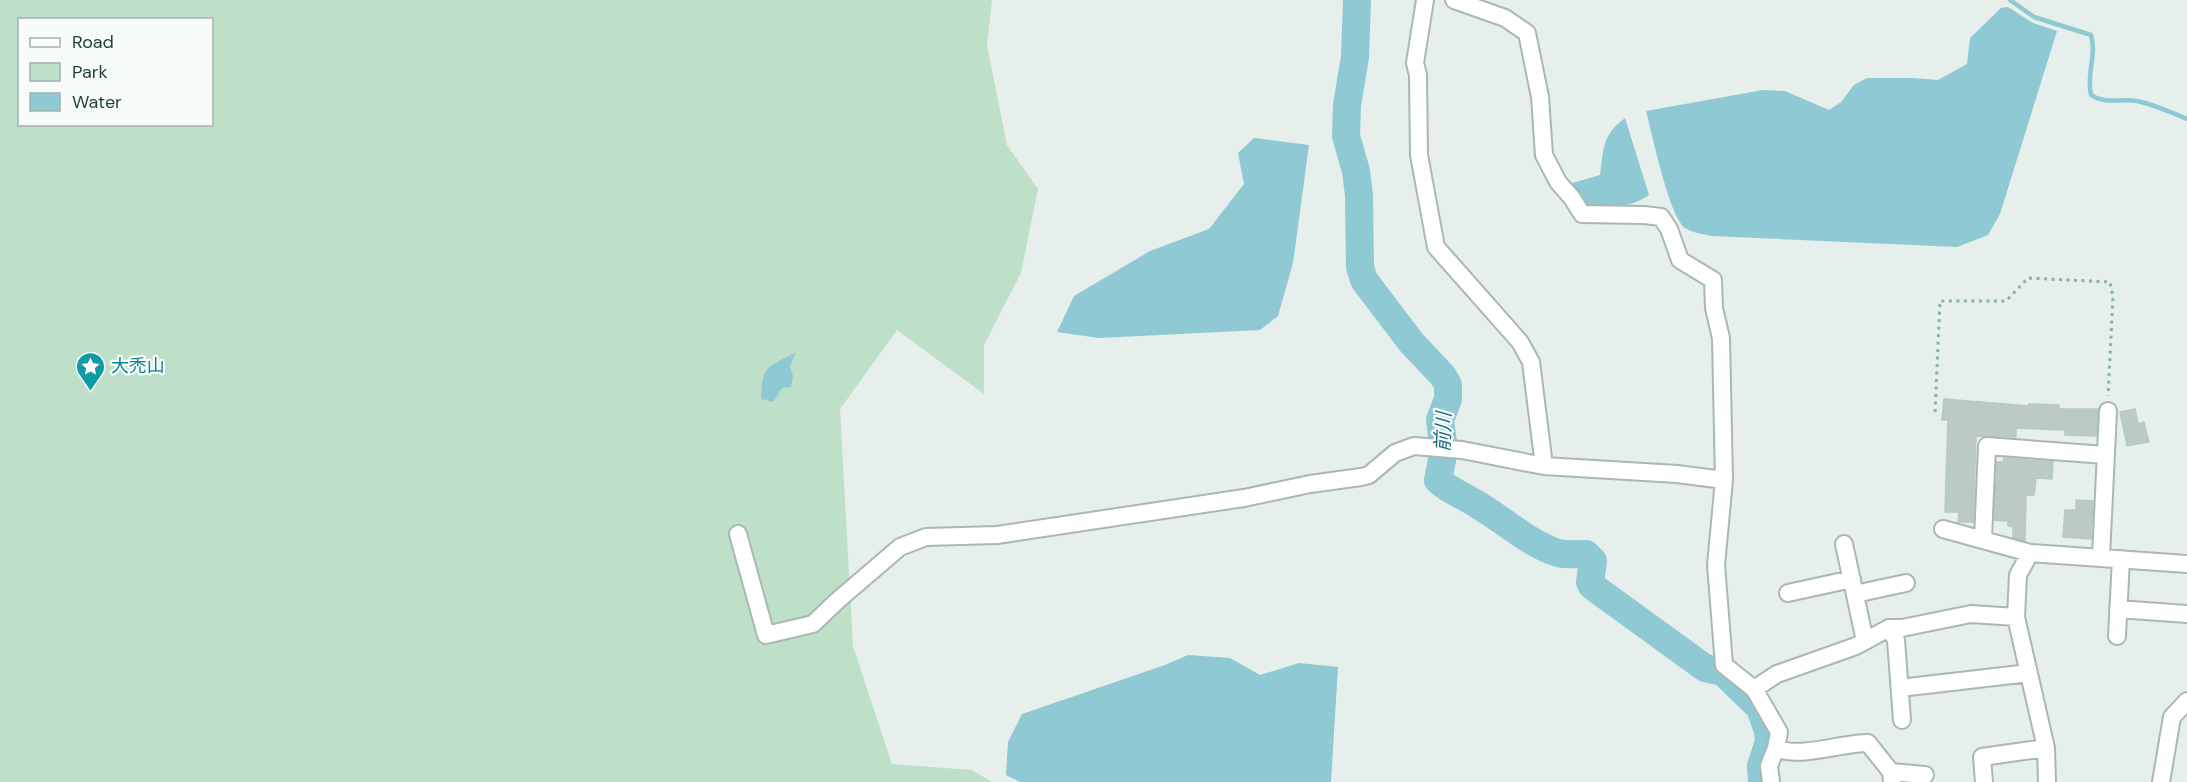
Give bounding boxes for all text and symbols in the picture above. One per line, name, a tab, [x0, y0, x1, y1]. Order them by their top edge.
legend	[18, 18, 213, 126]
text: Road	[72, 30, 114, 54]
text: Park	[72, 60, 108, 84]
text: Water	[72, 90, 122, 114]
place icon: 大禿山	[74, 350, 106, 392]
place label: 大禿山	[111, 354, 165, 378]
water label: 前川	[1429, 410, 1457, 452]

